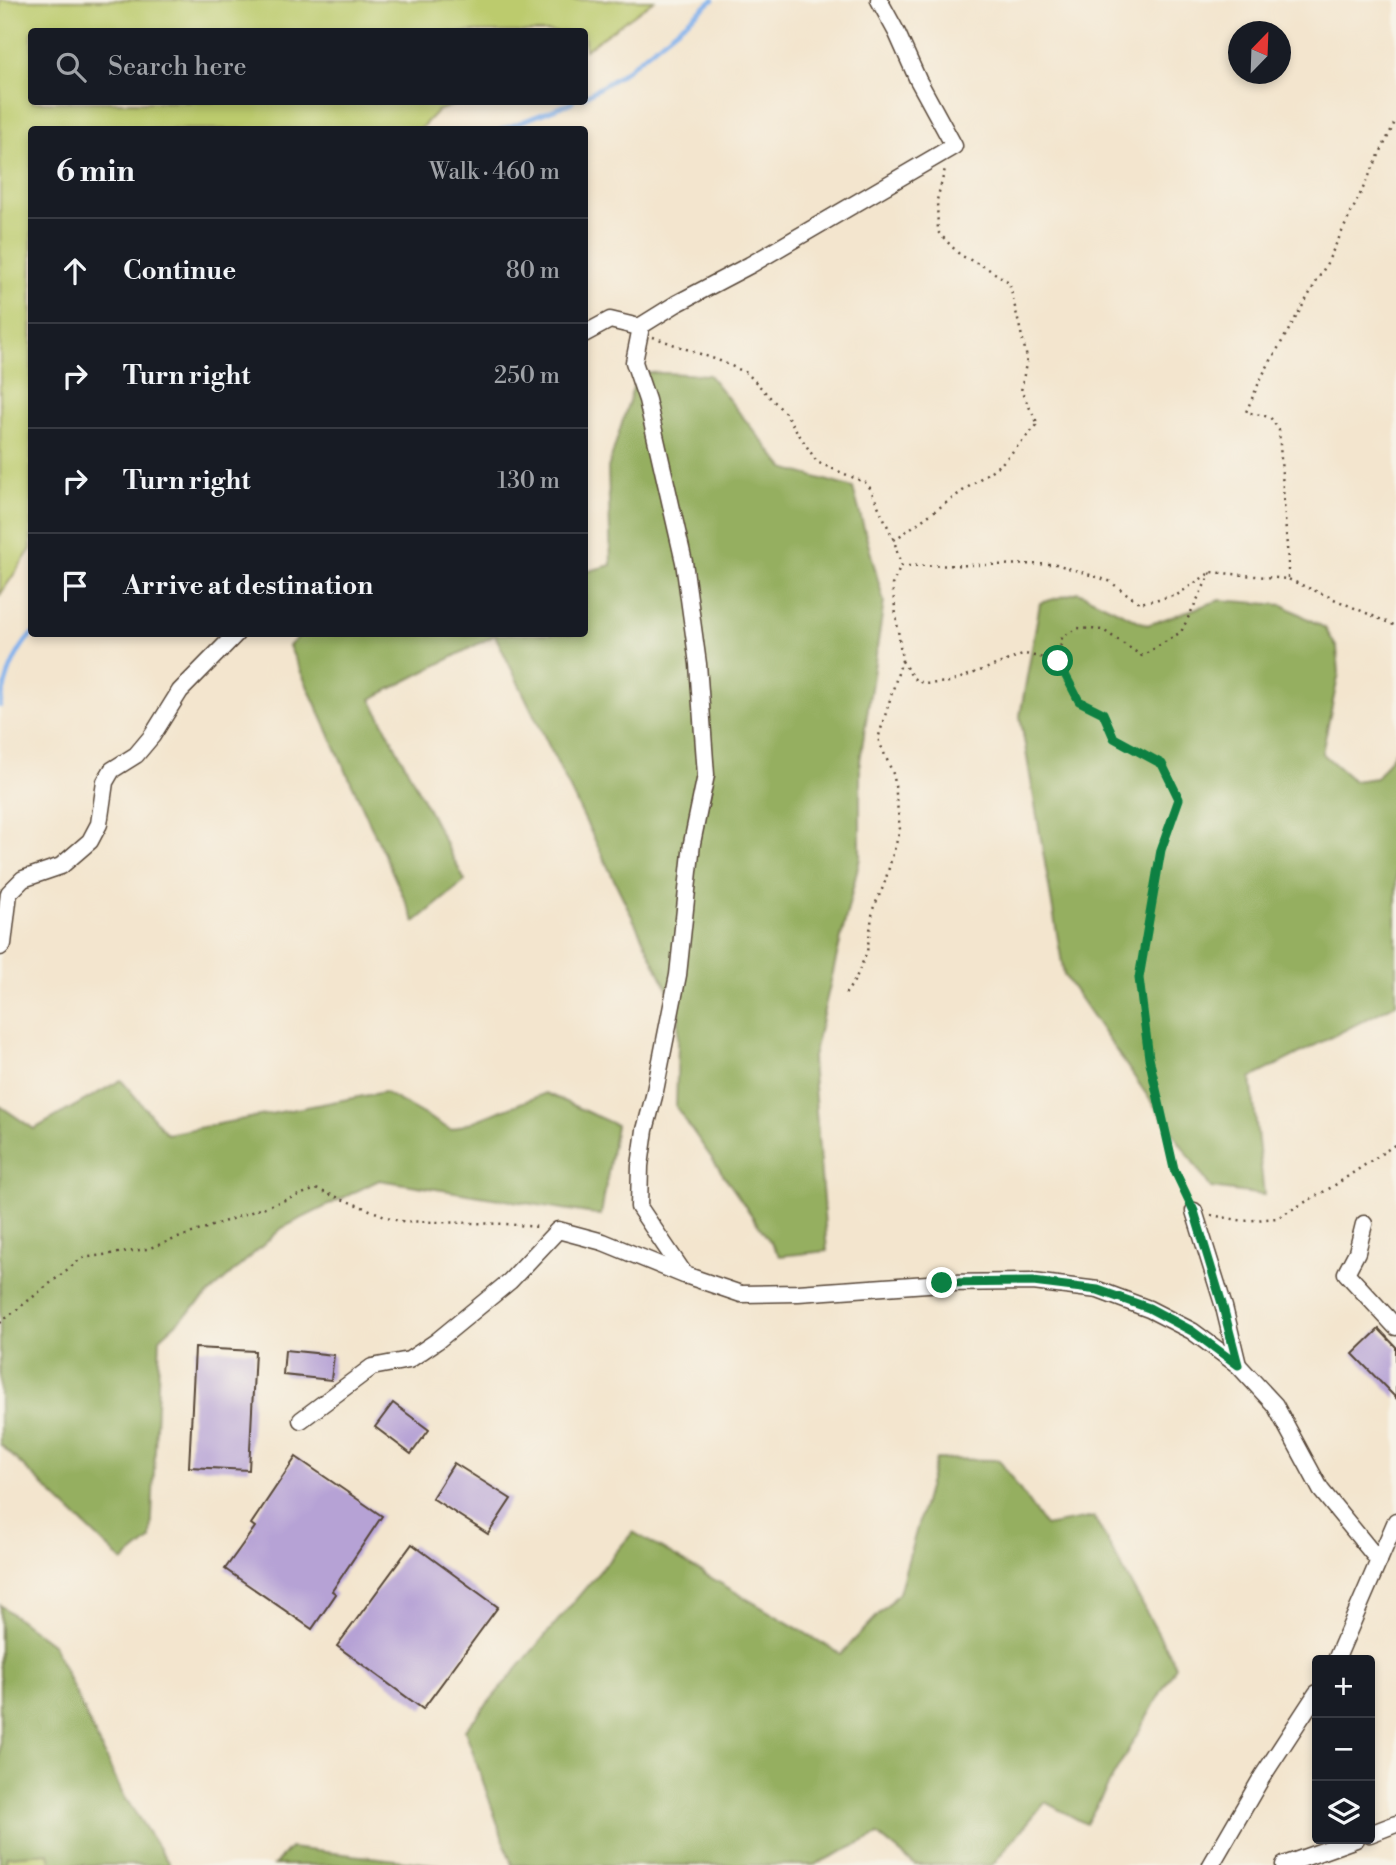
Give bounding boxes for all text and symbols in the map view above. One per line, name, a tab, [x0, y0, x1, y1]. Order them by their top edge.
north arrow	[1228, 21, 1291, 84]
search box	[28, 28, 588, 105]
icon: search	[52, 48, 90, 86]
text: Search here	[108, 51, 247, 83]
text: 6 min	[56, 153, 135, 191]
text: Walk · 460 m	[429, 158, 560, 186]
icon: ahead	[56, 252, 94, 290]
text: Continue	[123, 255, 236, 287]
text: 80 m	[506, 257, 560, 285]
icon: right	[56, 357, 94, 395]
text: Turn right	[123, 360, 251, 392]
text: 250 m	[494, 362, 560, 390]
icon: right	[56, 462, 94, 500]
text: Turn right	[123, 465, 251, 497]
text: 130 m	[497, 467, 560, 495]
icon: arrive	[56, 567, 94, 605]
text: Arrive at destination	[123, 570, 373, 602]
route start	[1042, 645, 1073, 676]
route end	[926, 1267, 957, 1298]
map controls	[1312, 1655, 1375, 1844]
button: +	[1312, 1655, 1375, 1718]
button: −	[1312, 1718, 1375, 1781]
button: layers	[1312, 1781, 1375, 1844]

